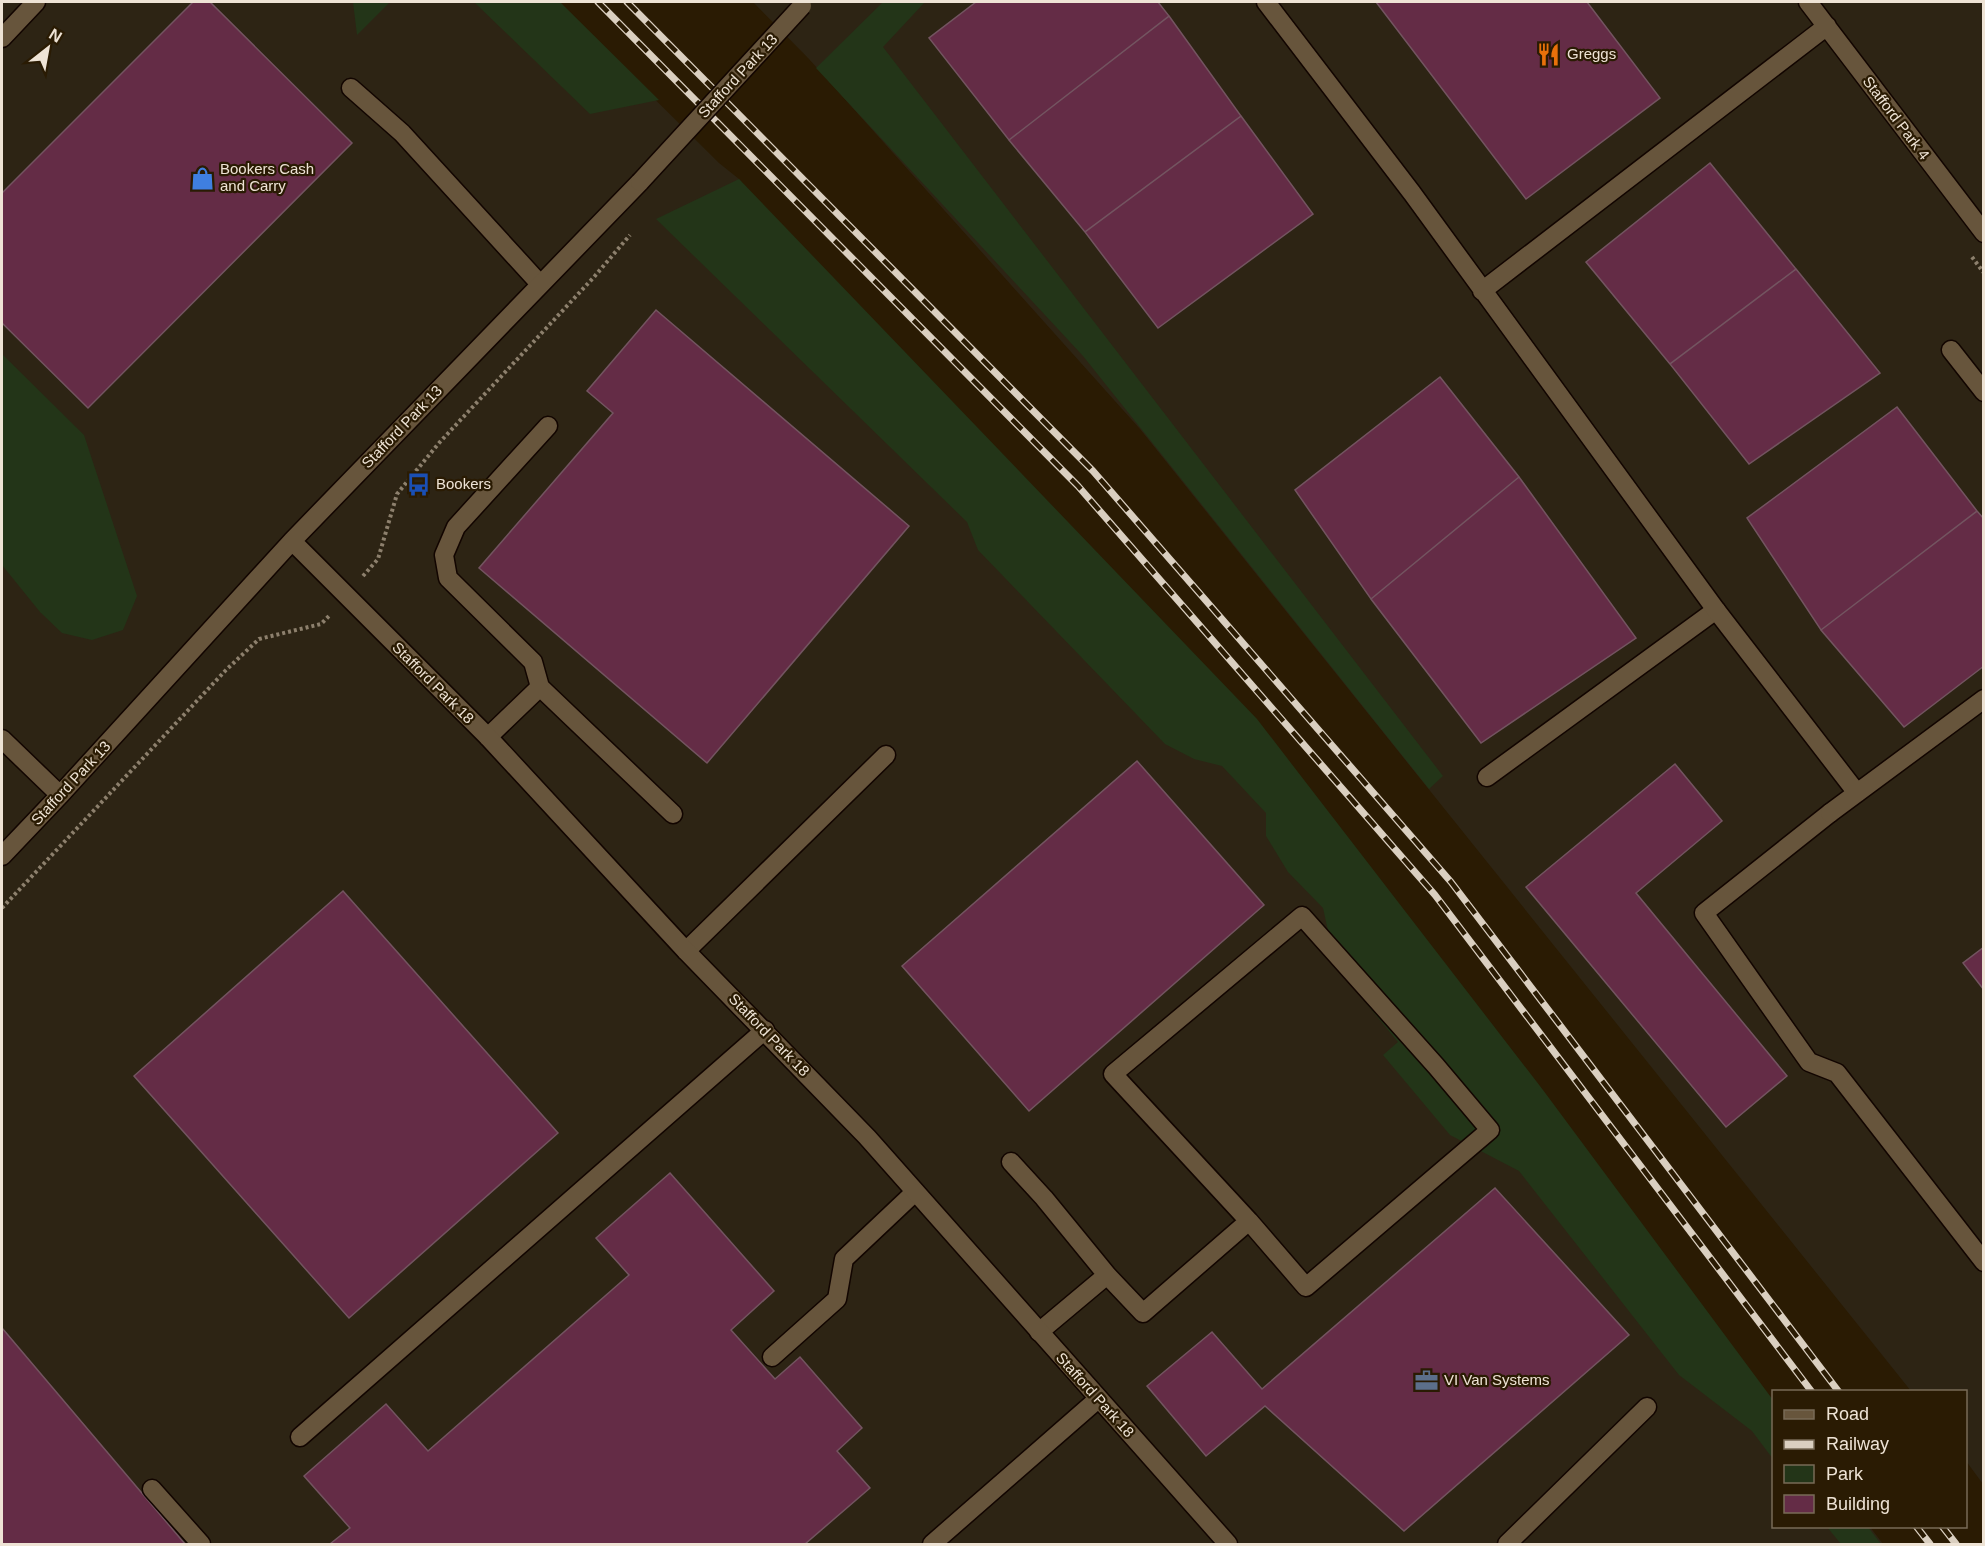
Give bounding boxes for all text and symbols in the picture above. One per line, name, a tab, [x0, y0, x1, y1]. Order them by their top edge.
north arrow	[18, 18, 78, 78]
text: N	[46, 25, 65, 46]
street label: Stafford Park 13	[695, 30, 781, 121]
restaurant icon: Greggs	[1536, 41, 1562, 67]
place label: Greggs	[1567, 45, 1616, 62]
street label: Stafford Park 4	[1860, 73, 1933, 163]
place label: Bookers Cash and Carry	[220, 160, 314, 194]
shop icon: Bookers Cash and Carry	[189, 165, 215, 191]
street label: Stafford Park 13	[358, 382, 445, 471]
bus stop icon: Bookers	[405, 471, 431, 497]
place label: Bookers	[436, 475, 491, 492]
street label: Stafford Park 18	[389, 638, 478, 727]
street label: Stafford Park 13	[28, 737, 114, 828]
street label: Stafford Park 18	[726, 990, 813, 1079]
street label: Stafford Park 18	[1053, 1349, 1138, 1441]
office icon: VI Van Systems	[1413, 1367, 1439, 1393]
place label: VI Van Systems	[1444, 1371, 1550, 1388]
legend	[1772, 1390, 1967, 1528]
text: Road	[1826, 1404, 1869, 1424]
text: Railway	[1826, 1434, 1889, 1454]
text: Park	[1826, 1464, 1864, 1484]
text: Building	[1826, 1494, 1890, 1514]

